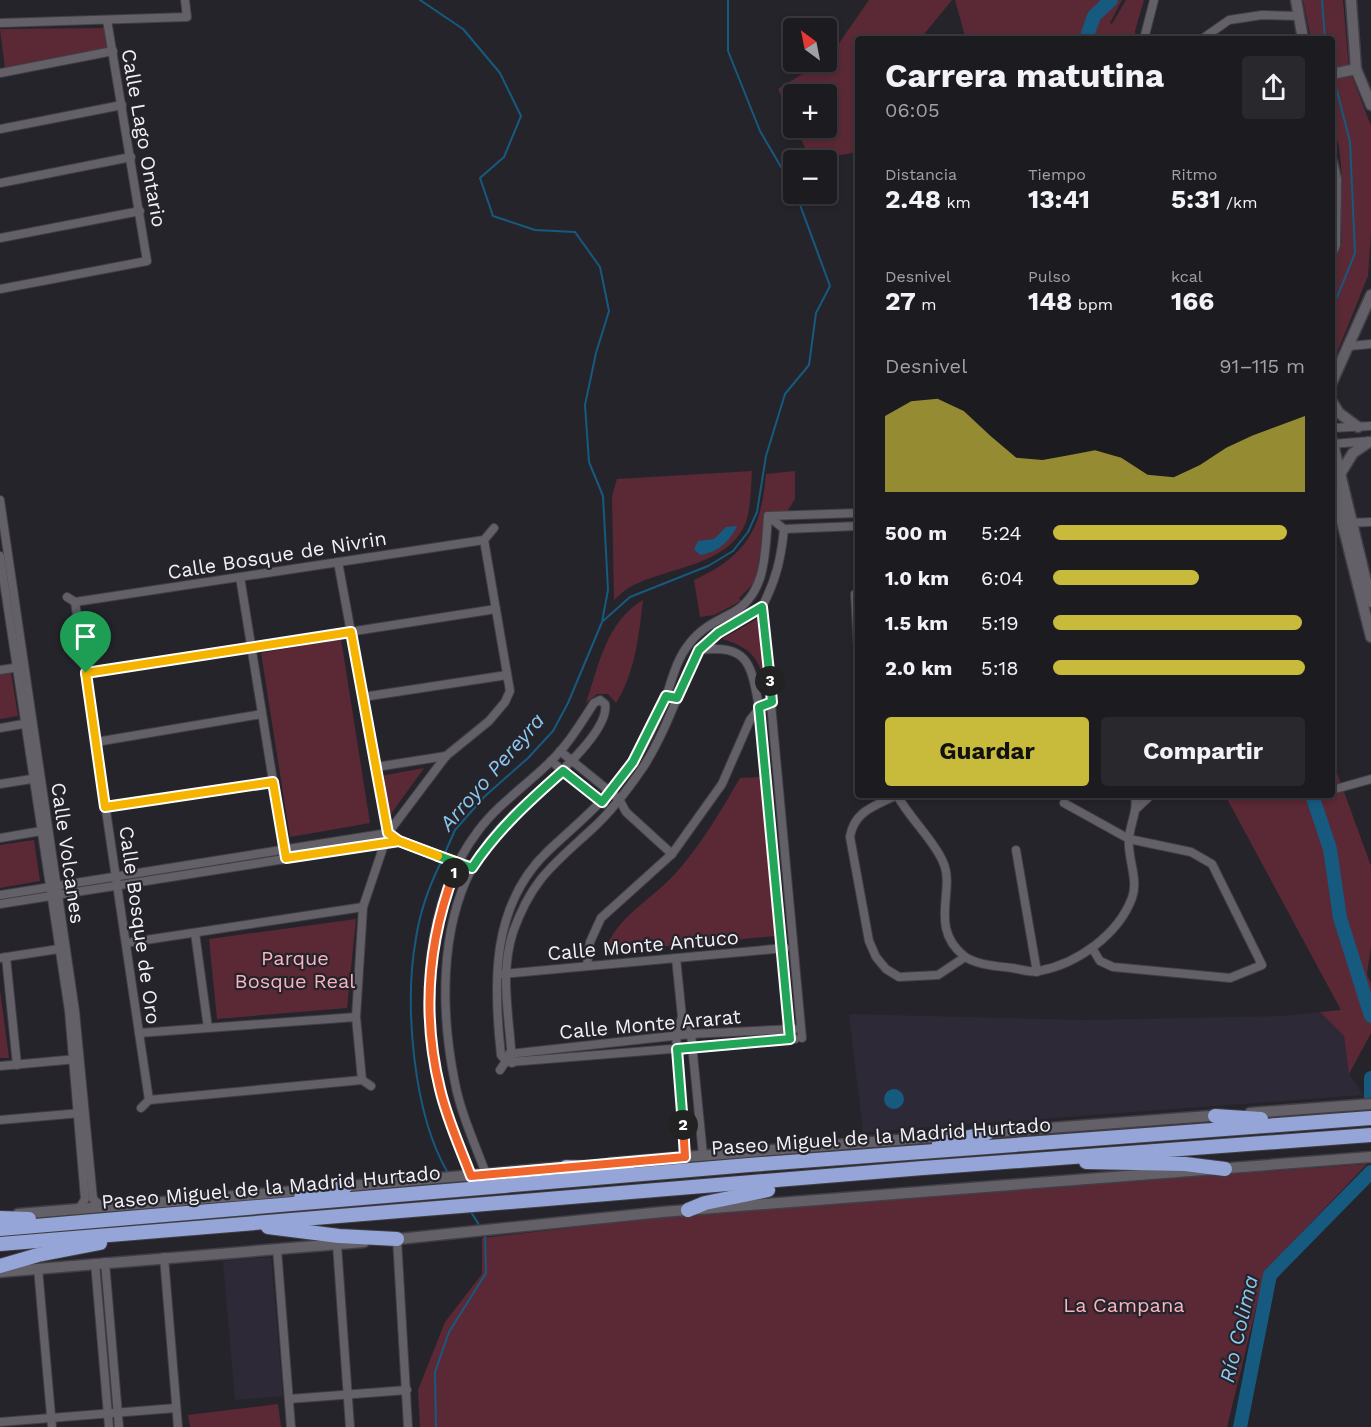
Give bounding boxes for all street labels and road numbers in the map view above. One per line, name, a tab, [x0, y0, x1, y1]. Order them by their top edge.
street label: Calle Lago Ontario	[116, 47, 172, 229]
street label: Calle Bosque de Nivrin	[166, 526, 388, 584]
street label: Calle Volcanes	[46, 781, 90, 925]
street label: Calle Bosque de Oro	[114, 824, 166, 1026]
street label: Calle Monte Antuco	[546, 925, 740, 965]
street label: Calle Monte Ararat	[558, 1004, 742, 1044]
street label: Paseo Miguel de la Madrid Hurtado	[710, 1112, 1052, 1160]
street label: Paseo Miguel de la Madrid Hurtado	[100, 1160, 442, 1214]

